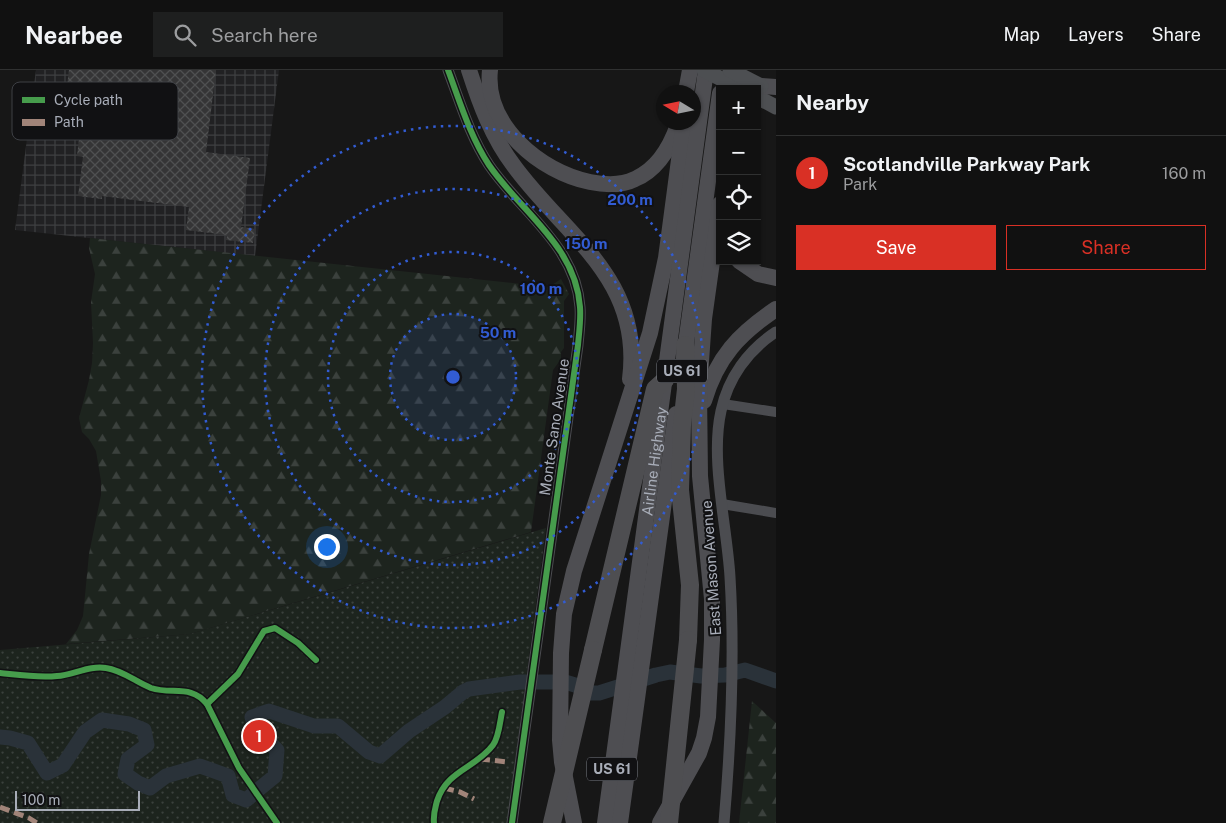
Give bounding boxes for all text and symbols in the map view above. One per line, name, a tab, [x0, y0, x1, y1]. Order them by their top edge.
search box	[153, 12, 503, 57]
text: Nearbee	[25, 21, 123, 49]
icon: search	[171, 21, 199, 49]
text: Search here	[211, 24, 318, 46]
text: Map	[1004, 24, 1040, 45]
text: Layers	[1068, 24, 1124, 45]
text: Share	[1152, 24, 1201, 45]
legend	[12, 82, 178, 140]
north arrow	[656, 85, 701, 130]
map controls	[716, 85, 761, 265]
button: +	[716, 85, 761, 130]
text: Nearby	[796, 90, 869, 115]
text: Cycle path	[54, 92, 123, 108]
text: Path	[54, 114, 84, 130]
button: −	[716, 130, 761, 175]
text: Scotlandville Parkway Park	[843, 153, 1090, 175]
text: 1	[809, 164, 815, 183]
text: 160 m	[1162, 164, 1206, 183]
button: locate	[716, 175, 761, 220]
text: Park	[843, 175, 877, 194]
text: 200 m	[607, 191, 653, 208]
button: layers	[716, 220, 761, 265]
button: Save	[796, 225, 996, 270]
button: Share	[1006, 225, 1206, 270]
text: 150 m	[564, 235, 608, 252]
text: 100 m	[520, 280, 562, 297]
text: 50 m	[480, 324, 516, 341]
street label: Monte Sano Avenue	[536, 357, 572, 497]
road number: US 61	[657, 360, 707, 382]
centre of rings	[444, 368, 462, 386]
street label: Airline Highway	[638, 406, 669, 517]
street label: East Mason Avenue	[698, 500, 724, 636]
your location	[314, 534, 340, 560]
pin: 1	[243, 717, 275, 755]
road number: US 61	[587, 758, 637, 781]
scale bar	[15, 788, 140, 811]
text: 100 m	[22, 792, 60, 808]

